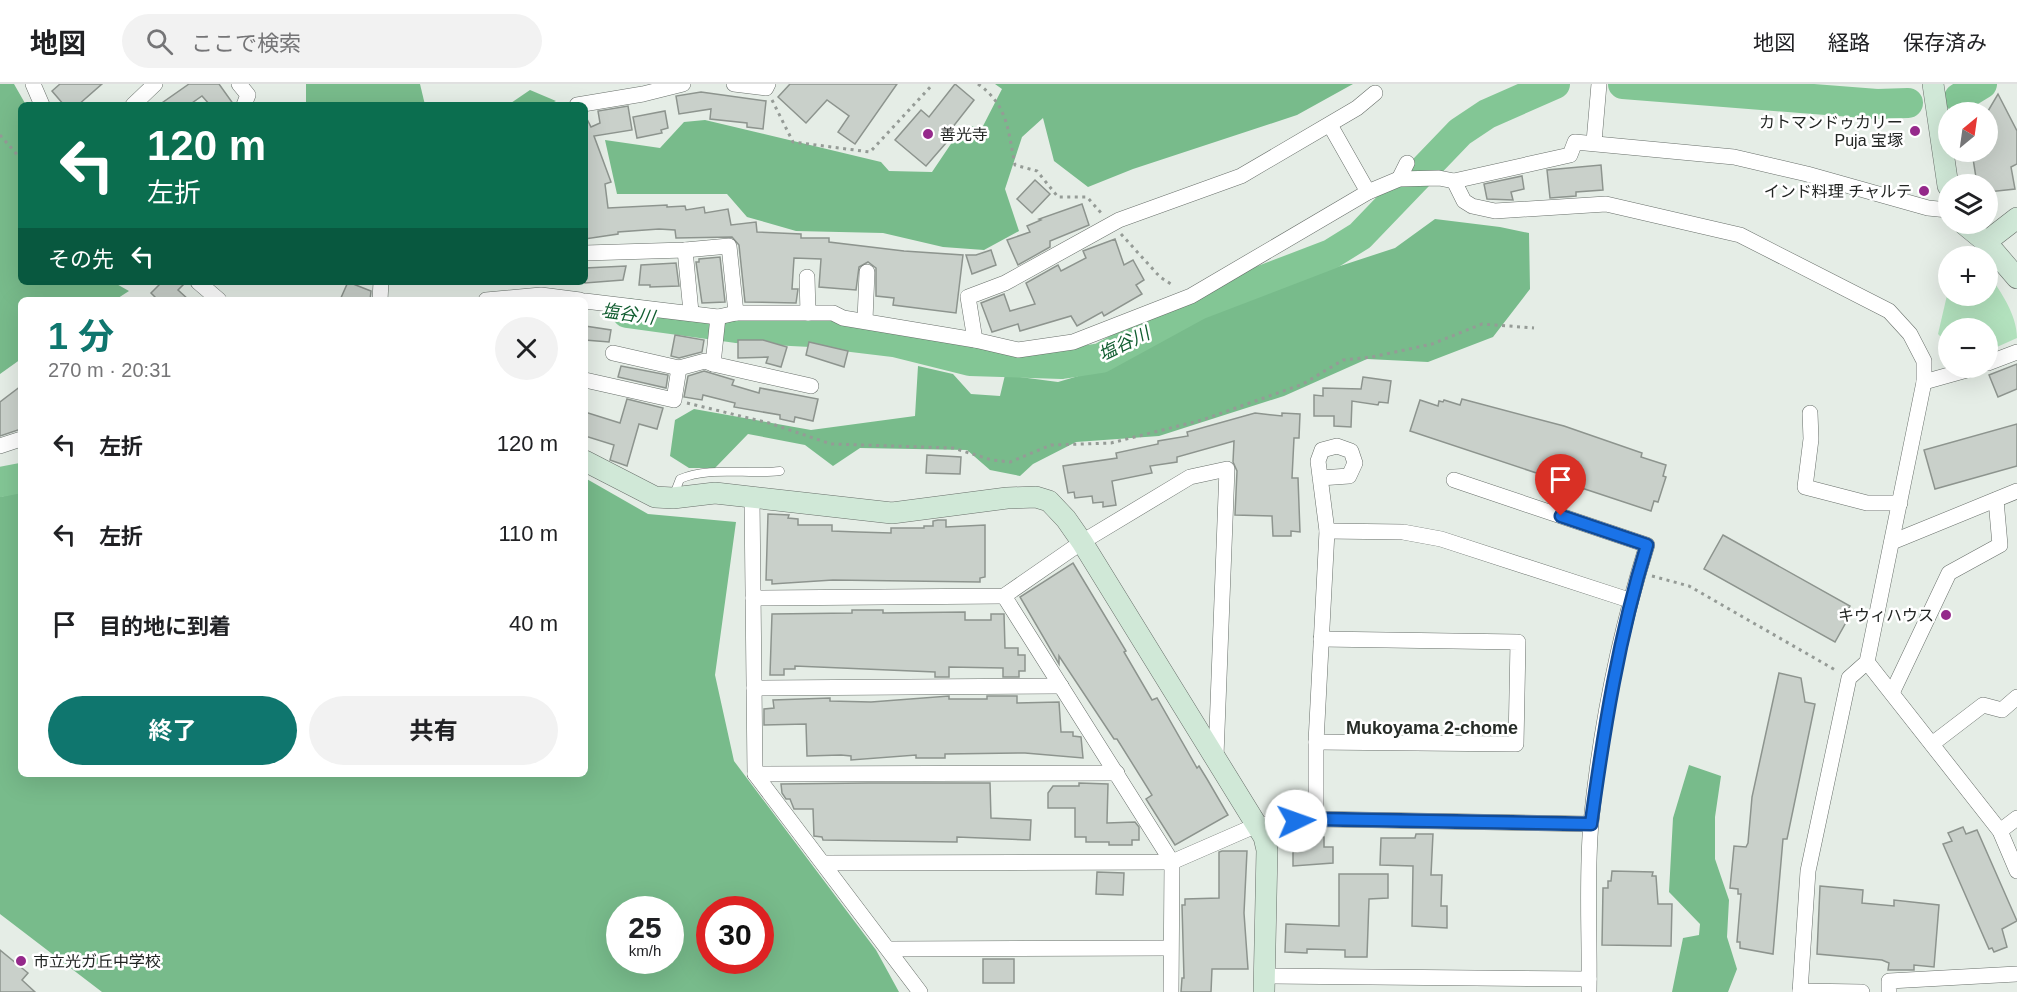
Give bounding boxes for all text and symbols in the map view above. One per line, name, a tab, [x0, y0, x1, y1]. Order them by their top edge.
search box	[122, 14, 542, 68]
icon: search	[143, 25, 176, 58]
text: 地図	[30, 28, 86, 59]
text: ここで検索	[191, 31, 301, 56]
text: 地図	[1753, 31, 1795, 54]
text: 経路	[1828, 31, 1870, 54]
text: 保存済み	[1903, 31, 1987, 54]
north arrow	[1938, 102, 1998, 162]
map controls	[1938, 102, 1998, 378]
place label: カトマンドゥカリー Puja 宝塚	[1759, 114, 1903, 149]
text: 120 m	[147, 122, 266, 169]
marker: カトマンドゥカリー Puja 宝塚	[1908, 124, 1922, 138]
icon: left	[48, 126, 126, 204]
place label: 善光寺	[940, 126, 988, 143]
marker: 善光寺	[921, 127, 935, 141]
button: layers	[1938, 174, 1998, 234]
text: 左折	[147, 178, 201, 208]
place label: インド料理 チャルテ	[1764, 183, 1912, 200]
marker: インド料理 チャルテ	[1917, 184, 1931, 198]
icon: left	[126, 240, 159, 273]
button: +	[1938, 246, 1998, 306]
text: その先	[48, 247, 114, 272]
water label: 塩谷川	[600, 300, 658, 328]
text: 1 分	[48, 316, 114, 357]
button: close	[495, 317, 558, 380]
button: −	[1938, 318, 1998, 378]
water label: 塩谷川	[1095, 322, 1154, 365]
text: 270 m · 20:31	[48, 359, 171, 381]
icon: left	[48, 428, 81, 461]
text: 120 m	[497, 431, 558, 456]
text: 左折	[99, 434, 143, 459]
pin	[1535, 454, 1586, 516]
icon: arrive	[1544, 463, 1577, 496]
icon: left	[48, 518, 81, 551]
text: 110 m	[498, 521, 558, 546]
text: 左折	[99, 524, 143, 549]
place label: キウィハウス	[1838, 607, 1934, 624]
icon: arrive	[48, 608, 81, 641]
marker: キウィハウス	[1939, 608, 1953, 622]
text: 40 m	[509, 611, 558, 636]
text: 目的地に到着	[99, 614, 231, 639]
button: 終了	[48, 696, 297, 765]
button: 共有	[309, 696, 558, 765]
district label: Mukoyama 2-chome	[1346, 718, 1518, 738]
position arrow	[1264, 789, 1328, 853]
speed limit sign: 30	[696, 896, 774, 974]
text: 25	[628, 911, 662, 944]
text: km/h	[629, 942, 661, 959]
place label: 市立光ガ丘中学校	[33, 953, 161, 970]
marker: 市立光ガ丘中学校	[14, 954, 28, 968]

